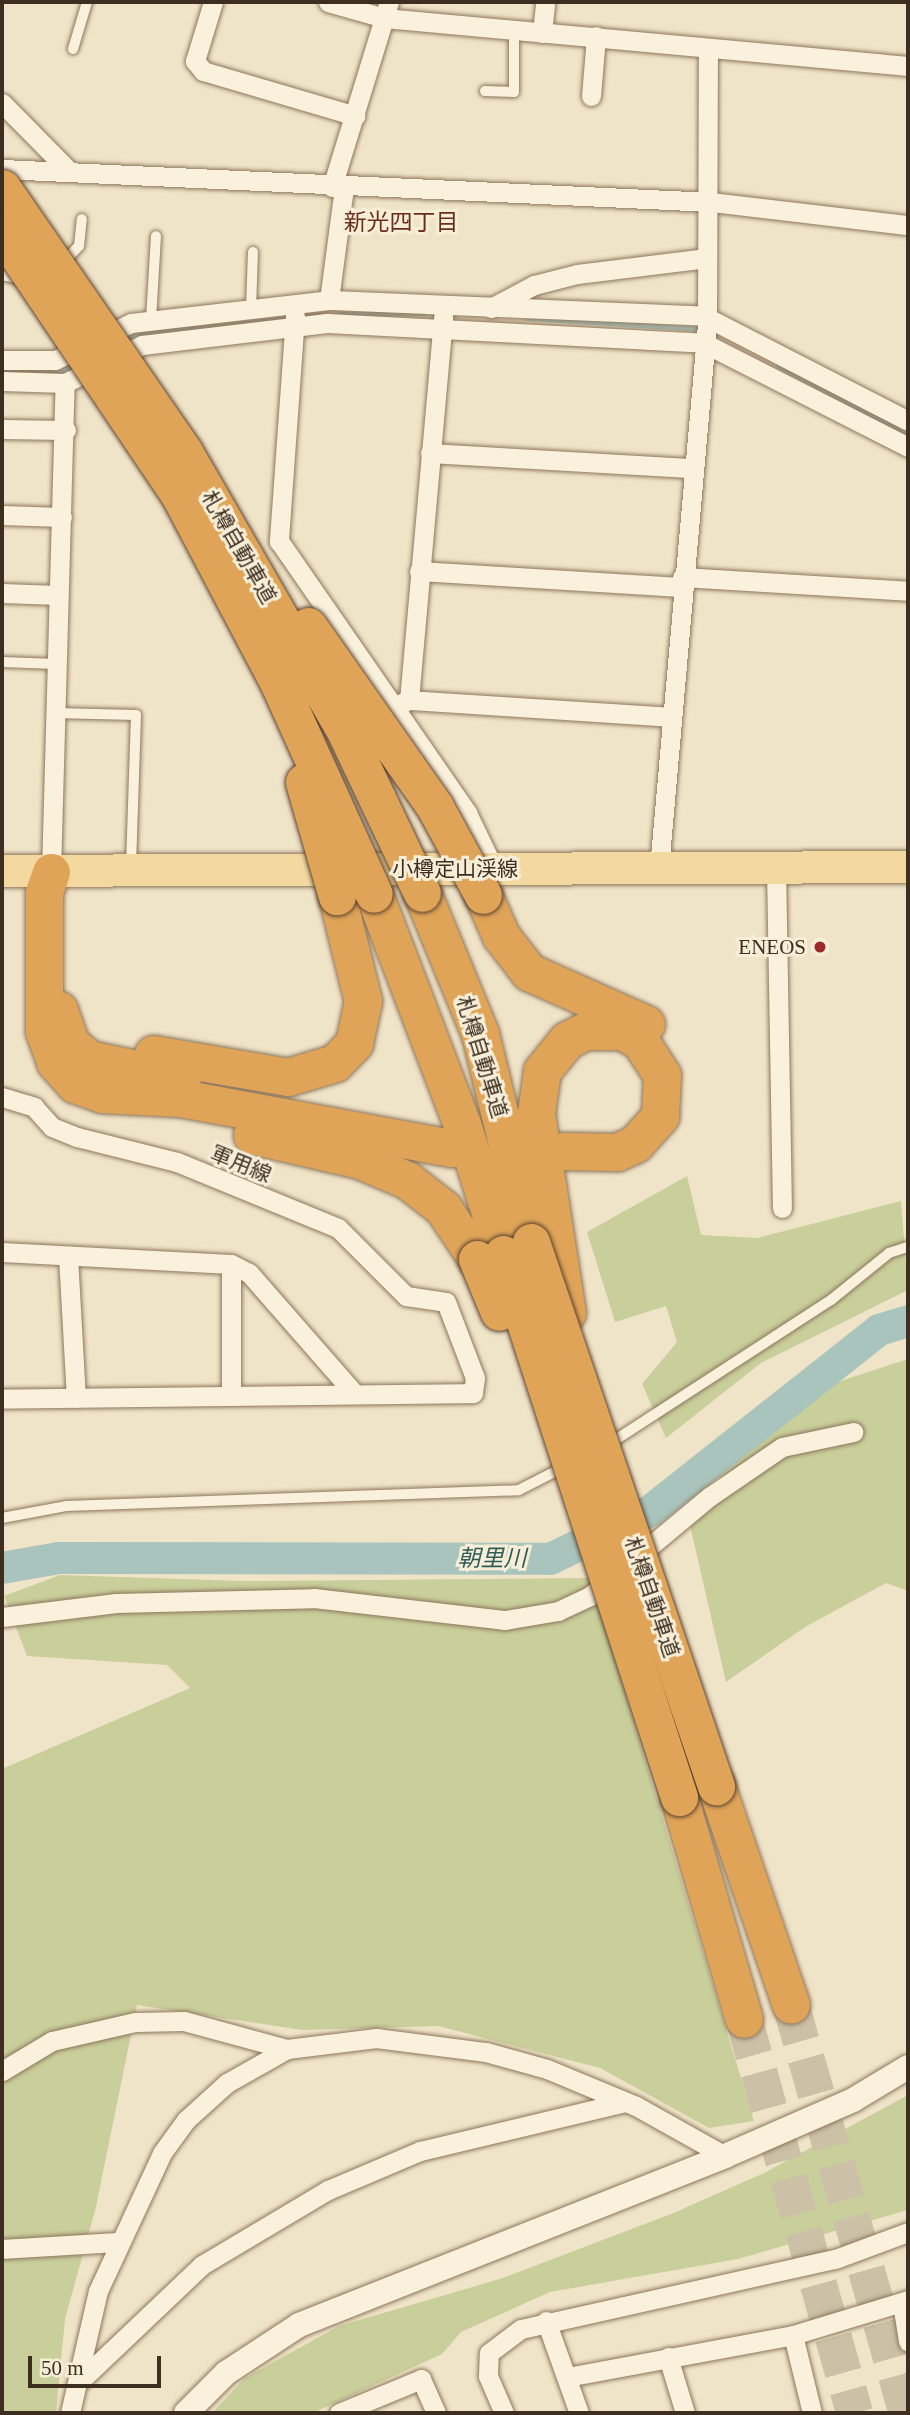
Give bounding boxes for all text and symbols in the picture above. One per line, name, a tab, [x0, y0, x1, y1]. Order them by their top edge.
district label: 新光四丁目	[344, 209, 458, 237]
street label: 札樽自動車道	[197, 486, 281, 608]
street label: 小樽定山渓線	[392, 856, 518, 882]
place label: ENEOS	[738, 934, 806, 960]
marker: ENEOS	[812, 939, 828, 955]
street label: 札樽自動車道	[452, 993, 512, 1121]
street label: 軍用線	[207, 1141, 275, 1187]
street label: 札樽自動車道	[620, 1533, 684, 1661]
water label: 朝里川	[458, 1545, 526, 1573]
scale bar	[32, 2342, 164, 2386]
text: 50 m	[41, 2356, 84, 2380]

